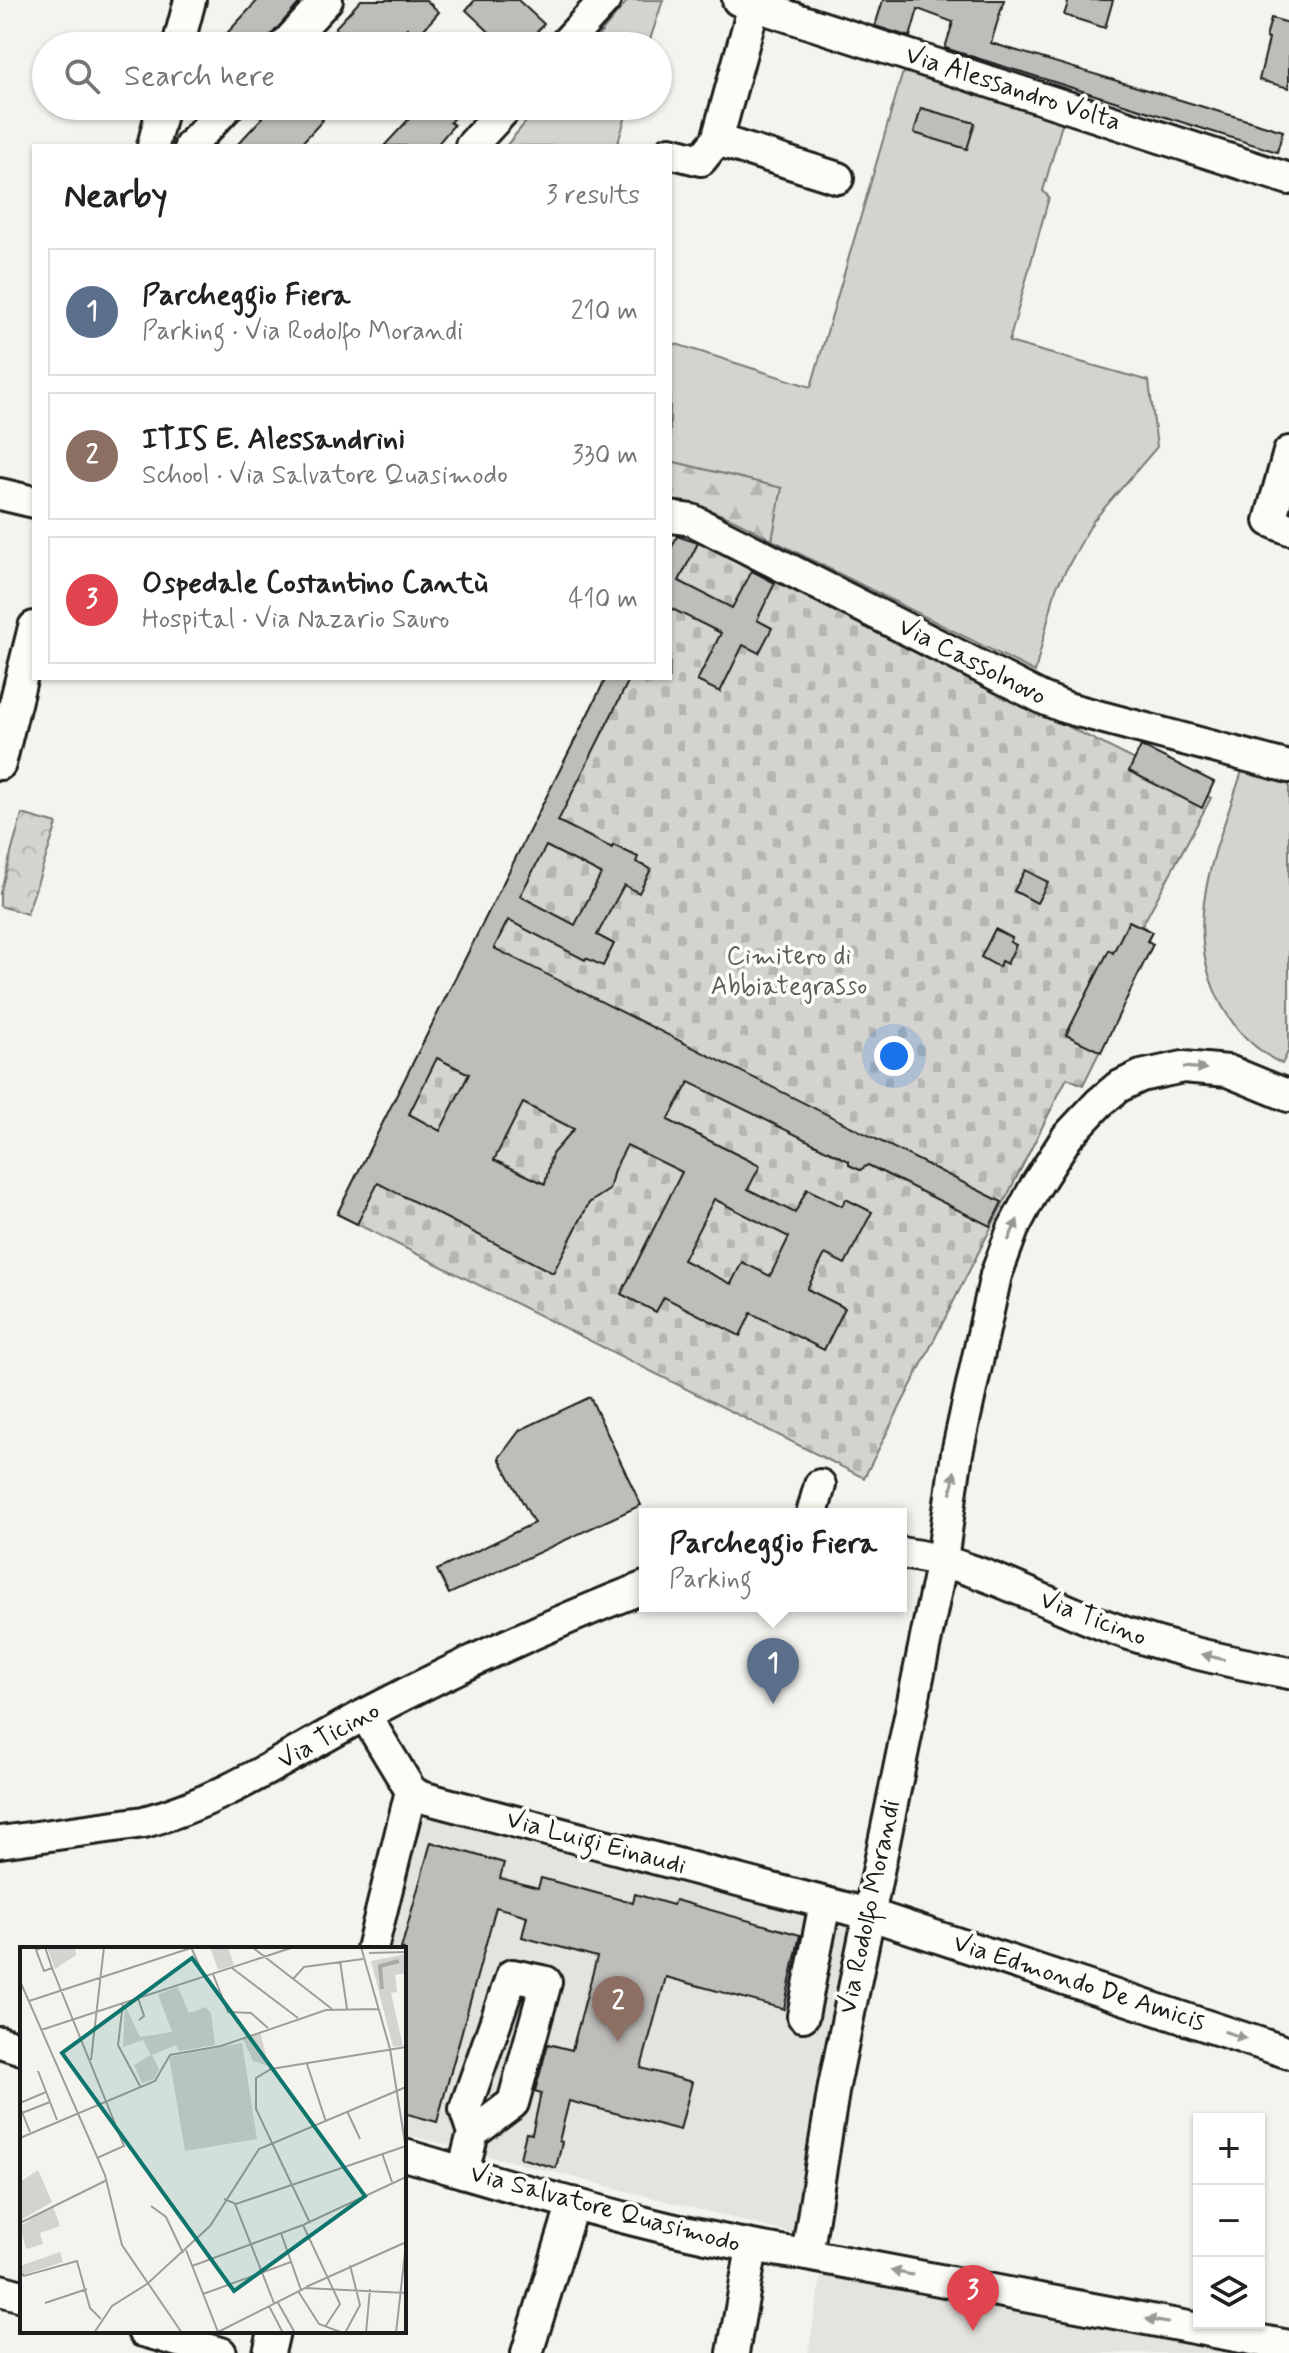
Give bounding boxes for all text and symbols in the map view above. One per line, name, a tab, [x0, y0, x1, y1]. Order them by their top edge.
search box	[32, 32, 672, 120]
street label: Via Alessandro Volta	[901, 38, 1125, 140]
icon: search	[60, 54, 104, 98]
text: Search here	[124, 57, 275, 96]
text: Nearby	[64, 174, 168, 219]
text: 3 results	[546, 179, 640, 213]
text: Parcheggio Fiera	[142, 276, 350, 315]
text: 1	[86, 295, 98, 329]
text: 210 m	[571, 295, 638, 329]
text: Parking · Via Rodolfo Morandi	[142, 315, 463, 349]
text: ITIS E. Alessandrini	[142, 420, 405, 459]
text: 2	[86, 439, 98, 473]
text: 330 m	[572, 439, 638, 473]
text: School · Via Salvatore Quasimodo	[142, 459, 508, 493]
text: Ospedale Costantino Cantù	[142, 564, 488, 603]
text: 3	[86, 583, 98, 617]
text: 410 m	[568, 583, 638, 617]
text: Hospital · Via Nazario Sauro	[142, 603, 450, 637]
street label: Via Cassolnovo	[892, 610, 1052, 714]
park label: Cimitero di Abbiategrasso	[711, 940, 867, 1004]
your location	[874, 1036, 914, 1076]
one-way arrow	[1183, 1062, 1208, 1075]
one-way arrow	[1007, 1218, 1020, 1242]
one-way arrow	[947, 1470, 960, 1495]
popup	[639, 1508, 907, 1612]
text: Parcheggio Fiera	[669, 1524, 877, 1563]
text: Parking	[669, 1563, 752, 1597]
street label: Via Ticino	[1035, 1583, 1151, 1655]
pin: 1	[747, 1638, 799, 1704]
one-way arrow	[1200, 1651, 1225, 1663]
street label: Via Ticino	[272, 1694, 386, 1778]
street label: Via Rodolfo Morandi	[831, 1797, 911, 2018]
street label: Via Luigi Einaudi	[502, 1803, 690, 1886]
street label: Via Edmondo De Amicis	[949, 1926, 1209, 2040]
inset map	[20, 1947, 406, 2333]
pin: 2	[592, 1976, 644, 2042]
one-way arrow	[1223, 2029, 1247, 2042]
map controls	[1193, 2113, 1265, 2329]
button: +	[1193, 2113, 1265, 2185]
street label: Via Salvatore Quasimodo	[466, 2157, 744, 2261]
button: −	[1193, 2185, 1265, 2257]
button: layers	[1193, 2257, 1265, 2329]
pin: 3	[947, 2265, 999, 2331]
one-way arrow	[889, 2266, 914, 2279]
one-way arrow	[1145, 2315, 1170, 2327]

